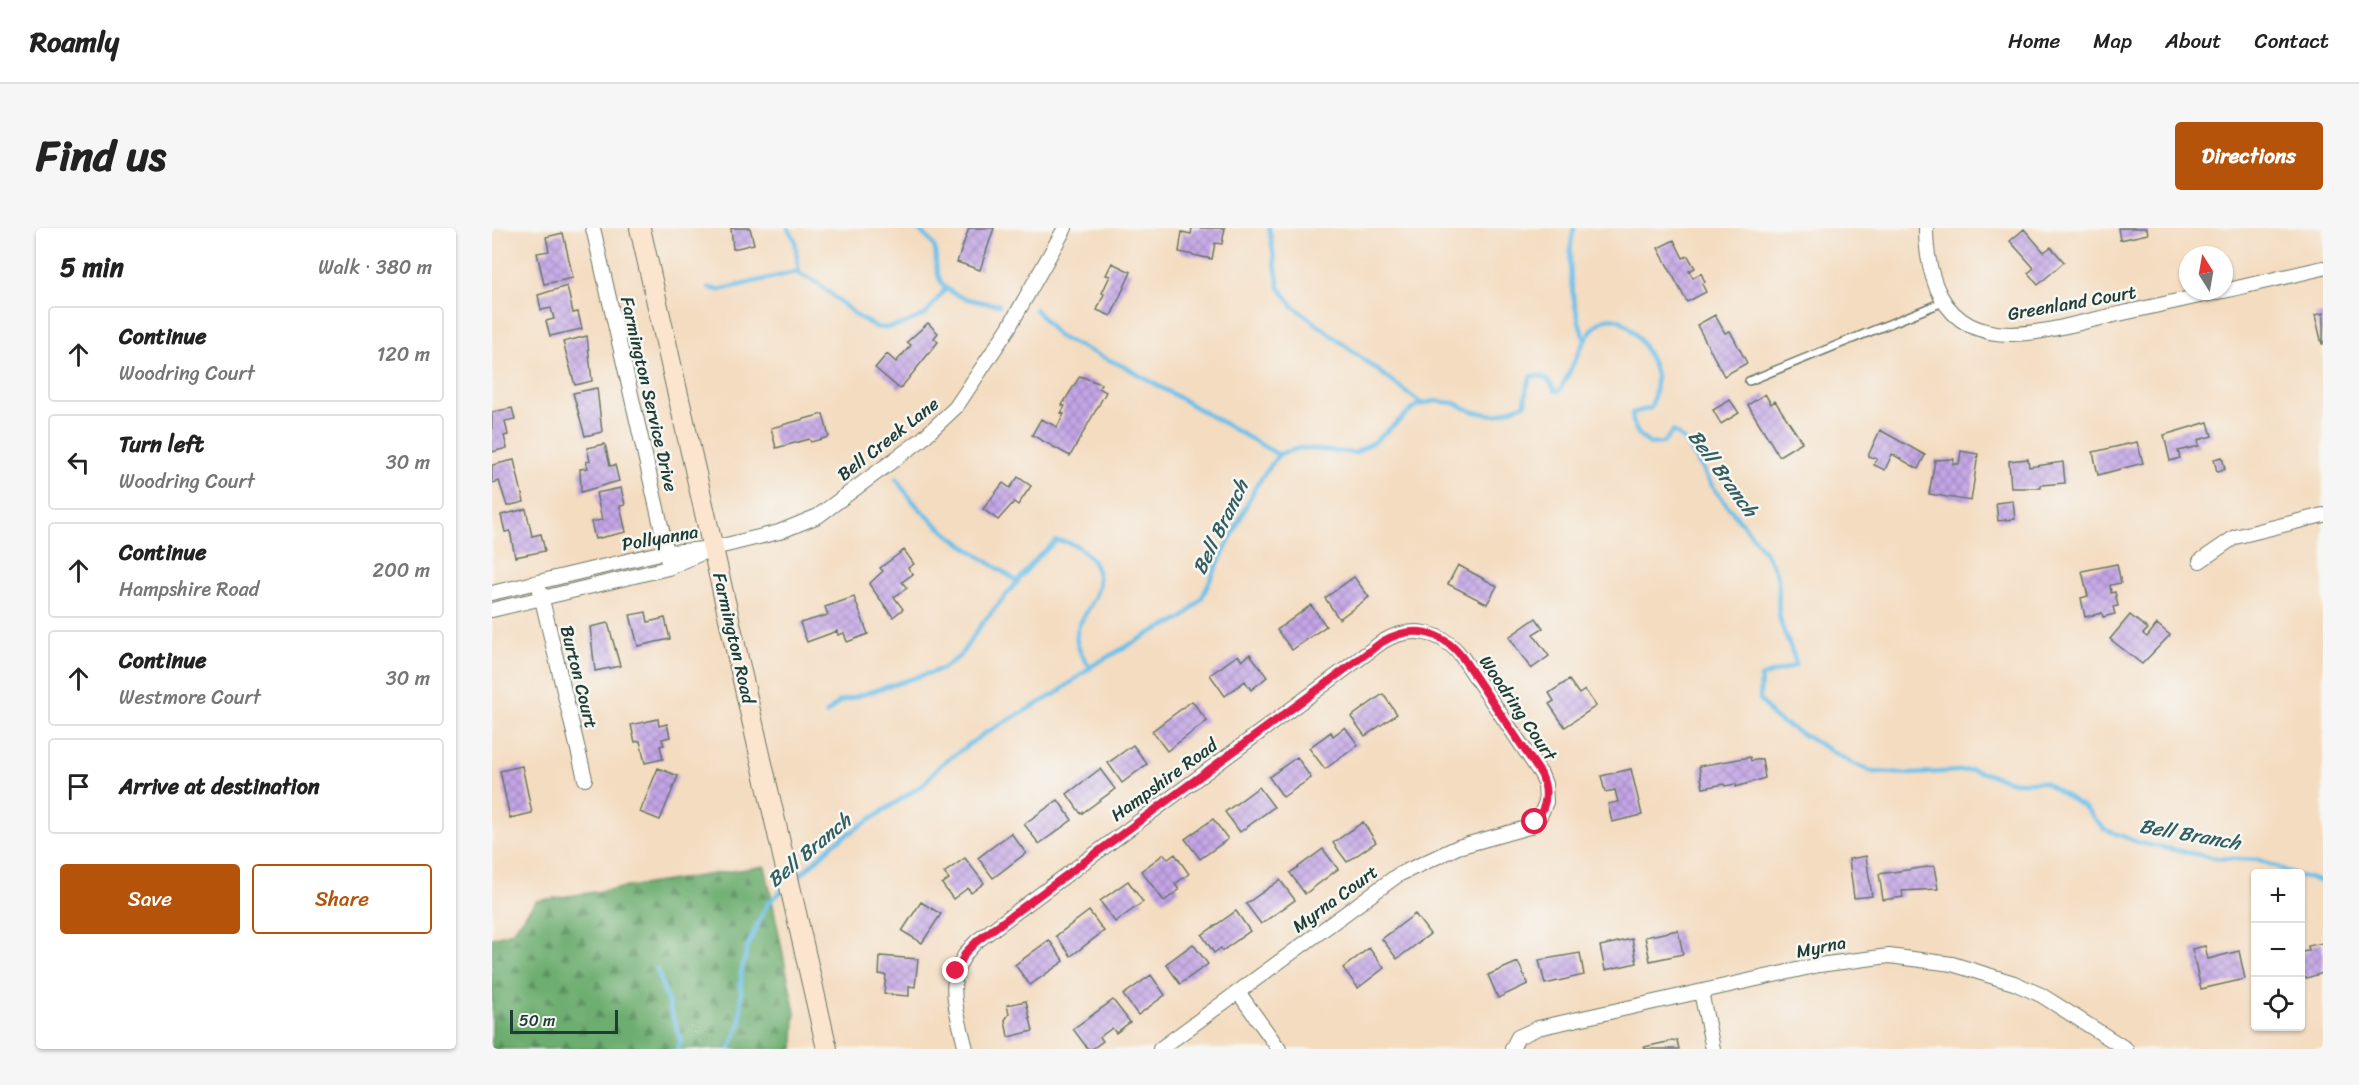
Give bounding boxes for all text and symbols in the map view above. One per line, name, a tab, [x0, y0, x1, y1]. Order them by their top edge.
text: Roamly	[30, 17, 119, 66]
text: Home	[2008, 22, 2060, 60]
text: Map	[2093, 22, 2132, 60]
text: About	[2165, 22, 2222, 60]
text: Contact	[2255, 22, 2329, 60]
text: Find us	[36, 119, 166, 193]
button: Directions	[2175, 122, 2323, 190]
text: 5 min	[60, 244, 124, 290]
north arrow	[2179, 246, 2233, 300]
text: Walk · 380 m	[318, 250, 432, 285]
street label: Greenland Court	[2005, 276, 2139, 330]
street label: Farmington Service Drive	[611, 293, 687, 495]
text: Continue	[119, 317, 207, 356]
text: 120 m	[377, 337, 430, 372]
icon: ahead	[62, 338, 95, 371]
text: Woodring Court	[119, 356, 255, 391]
street label: Bell Creek Lane	[830, 389, 946, 489]
water label: Bell Branch	[1679, 422, 1768, 526]
text: Turn left	[119, 425, 204, 464]
text: 30 m	[386, 445, 430, 480]
icon: left	[62, 446, 95, 479]
text: Woodring Court	[119, 464, 255, 499]
water label: Bell Branch	[1182, 472, 1259, 581]
street label: Pollyanna	[619, 516, 701, 560]
text: Continue	[119, 533, 207, 572]
text: 200 m	[373, 553, 430, 588]
icon: ahead	[62, 554, 95, 587]
street label: Farmington Road	[703, 569, 765, 708]
text: Hampshire Road	[119, 572, 259, 607]
street label: Burton Court	[551, 622, 607, 732]
text: Continue	[119, 641, 207, 680]
street label: Woodring Court	[1471, 648, 1566, 768]
text: 30 m	[386, 661, 430, 696]
icon: ahead	[62, 662, 95, 695]
text: Westmore Court	[119, 680, 261, 715]
street label: Hampshire Road	[1104, 729, 1226, 830]
text: Arrive at destination	[119, 767, 320, 806]
icon: arrive	[62, 770, 95, 803]
water label: Bell Branch	[759, 803, 861, 897]
route start	[1521, 808, 1547, 834]
water label: Bell Branch	[2137, 808, 2245, 861]
street label: Myrna Court	[1285, 857, 1385, 941]
button: Save	[60, 864, 240, 934]
button: Share	[252, 864, 432, 934]
map controls	[2251, 869, 2305, 1031]
button: +	[2251, 869, 2305, 923]
button: −	[2251, 923, 2305, 977]
street label: Myrna	[1793, 927, 1849, 967]
route end	[942, 957, 968, 983]
button: locate	[2251, 977, 2305, 1031]
text: 50 m	[519, 1006, 555, 1035]
scale bar	[510, 1007, 618, 1034]

